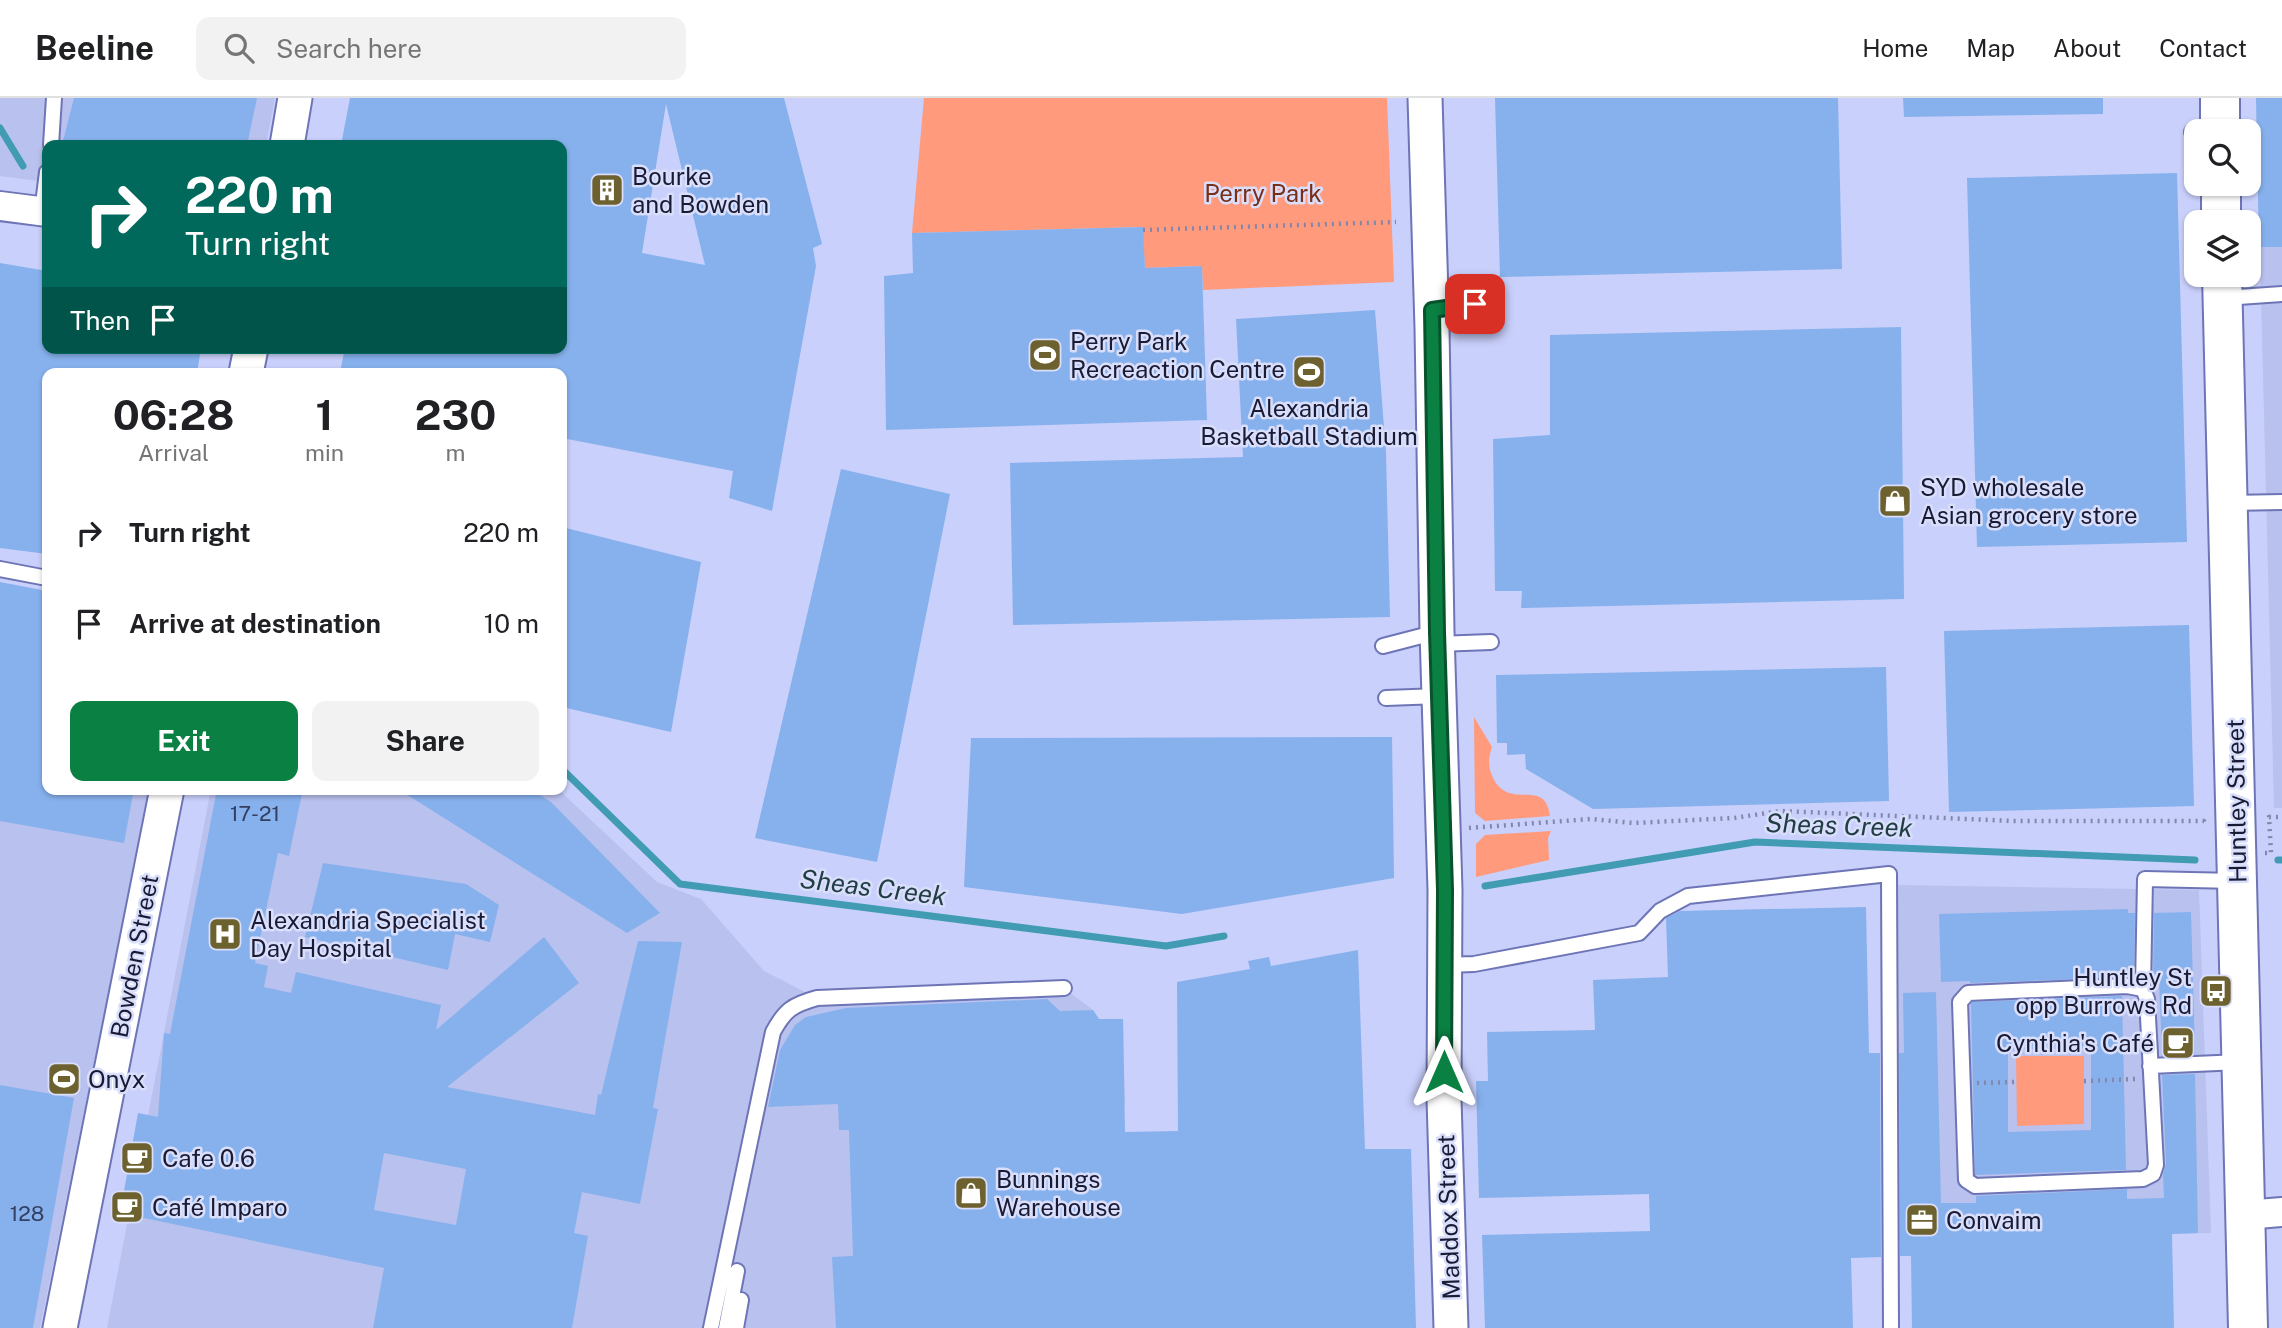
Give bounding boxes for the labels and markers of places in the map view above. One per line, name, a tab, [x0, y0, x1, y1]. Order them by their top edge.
place label: Bourke and Bowden	[632, 162, 769, 218]
building icon: Bourke and Bowden	[588, 171, 626, 209]
pin	[1445, 274, 1505, 334]
place label: Perry Park Recreaction Centre	[1070, 327, 1285, 383]
sports icon: Perry Park Recreaction Centre	[1026, 336, 1064, 374]
sports icon: Alexandria Basketball Stadium	[1290, 353, 1328, 391]
place label: Alexandria Basketball Stadium	[1200, 394, 1418, 450]
place label: SYD wholesale Asian grocery store	[1920, 473, 2138, 529]
shop icon: SYD wholesale Asian grocery store	[1876, 482, 1914, 520]
place label: Alexandria Specialist Day Hospital	[250, 906, 486, 962]
hospital icon: Alexandria Specialist Day Hospital	[206, 915, 244, 953]
place label: Huntley St opp Burrows Rd	[2015, 963, 2192, 1019]
bus stop icon: Huntley St opp Burrows Rd	[2197, 972, 2235, 1010]
cafe icon: Cynthia's Café	[2159, 1024, 2197, 1062]
place label: Cynthia's Café	[1996, 1029, 2154, 1057]
sports icon: Onyx	[45, 1060, 83, 1098]
place label: Onyx	[88, 1065, 145, 1093]
cafe icon: Cafe 0.6	[118, 1139, 156, 1177]
place label: Cafe 0.6	[162, 1144, 255, 1172]
place label: Bunnings Warehouse	[996, 1165, 1121, 1221]
shop icon: Bunnings Warehouse	[952, 1174, 990, 1212]
cafe icon: Café Imparo	[108, 1188, 146, 1226]
place label: Café Imparo	[152, 1193, 288, 1221]
office icon: Convaim	[1903, 1201, 1941, 1239]
place label: Convaim	[1946, 1206, 2041, 1234]

